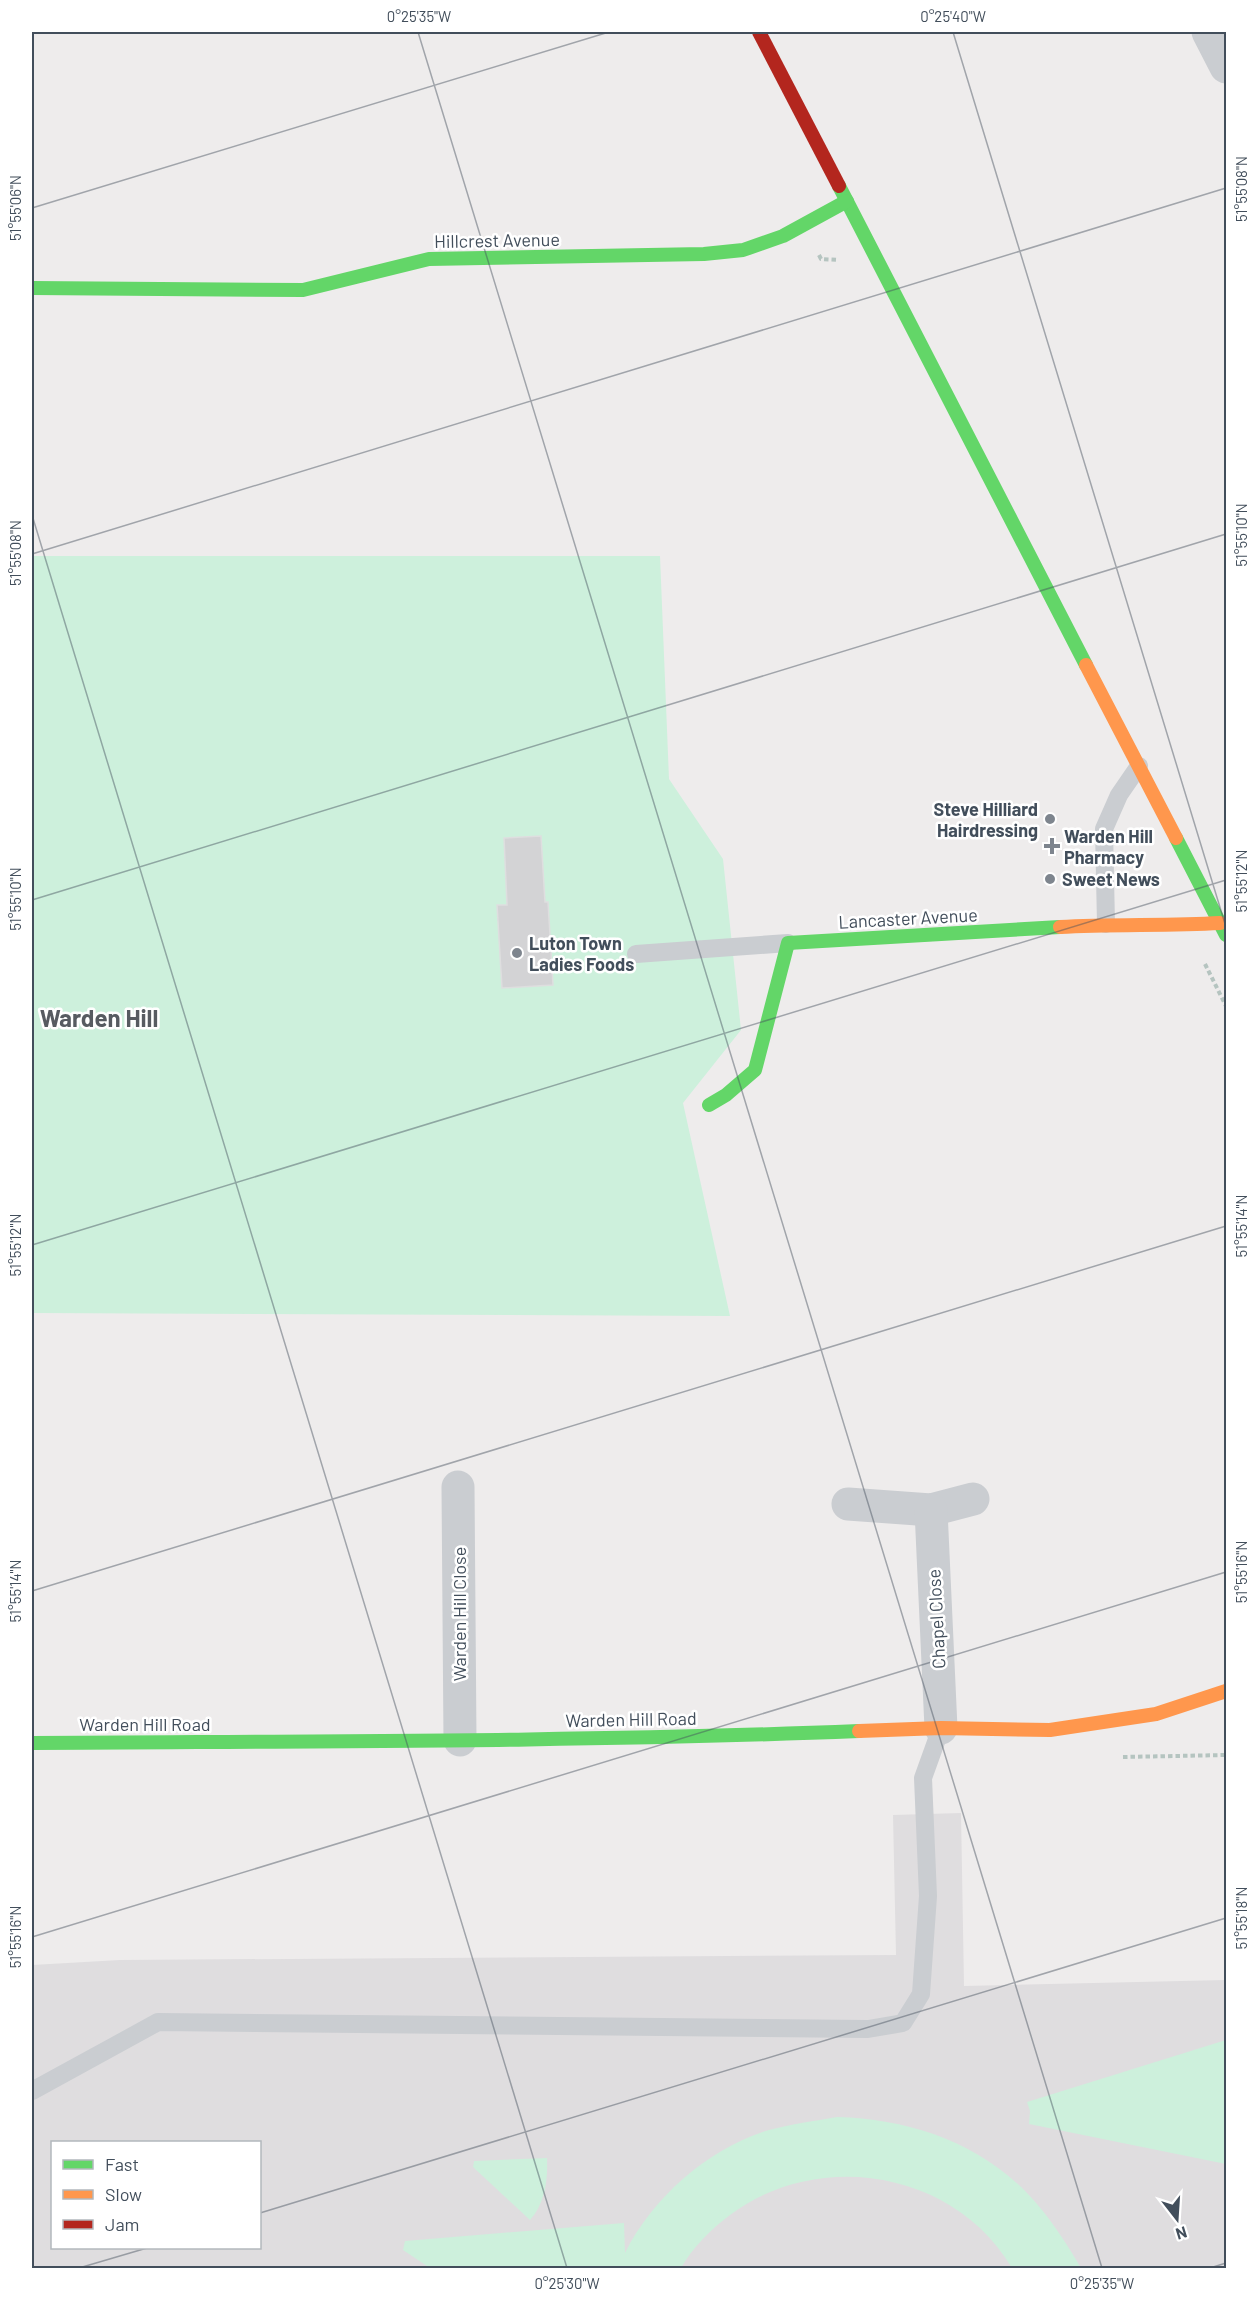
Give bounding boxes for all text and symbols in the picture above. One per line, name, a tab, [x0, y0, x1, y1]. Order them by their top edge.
text: 0°25'35"W	[387, 7, 451, 25]
text: 0°25'40"W	[920, 7, 986, 25]
text: 51°55'08"N	[1232, 156, 1250, 222]
text: 51°55'06"N	[6, 175, 24, 241]
street label: Hillcrest Avenue	[434, 228, 560, 252]
text: 51°55'10"N	[1232, 503, 1250, 567]
text: 51°55'08"N	[6, 520, 24, 586]
place label: Steve Hilliard Hairdressing	[933, 798, 1038, 841]
marker: Steve Hilliard Hairdressing	[1043, 812, 1057, 826]
place label: Warden Hill Pharmacy	[1064, 825, 1153, 868]
marker: Warden Hill Pharmacy	[1045, 839, 1059, 853]
text: 51°55'12"N	[1232, 849, 1250, 913]
text: 51°55'10"N	[6, 867, 24, 931]
place label: Sweet News	[1062, 868, 1160, 890]
marker: Sweet News	[1043, 872, 1057, 886]
street label: Lancaster Avenue	[838, 903, 978, 933]
place label: Luton Town Ladies Foods	[529, 932, 634, 975]
marker: Luton Town Ladies Foods	[510, 946, 524, 960]
district label: Warden Hill	[40, 1003, 158, 1032]
text: 51°55'14"N	[1232, 1194, 1250, 1258]
text: 51°55'12"N	[6, 1213, 24, 1277]
text: 51°55'16"N	[1232, 1541, 1250, 1603]
street label: Warden Hill Close	[448, 1547, 470, 1681]
text: 51°55'14"N	[6, 1559, 24, 1623]
street label: Chapel Close	[922, 1568, 950, 1670]
street label: Warden Hill Road	[565, 1707, 697, 1731]
street label: Warden Hill Road	[79, 1713, 211, 1735]
text: 51°55'18"N	[1232, 1887, 1250, 1949]
text: 51°55'16"N	[6, 1906, 24, 1968]
legend	[51, 2141, 261, 2249]
text: Fast	[105, 2153, 139, 2175]
text: Slow	[105, 2183, 142, 2205]
north arrow	[1147, 2189, 1207, 2249]
text: Jam	[105, 2213, 139, 2235]
text: N	[1174, 2223, 1189, 2244]
text: 0°25'30"W	[534, 2274, 600, 2292]
text: 0°25'35"W	[1070, 2274, 1134, 2292]

